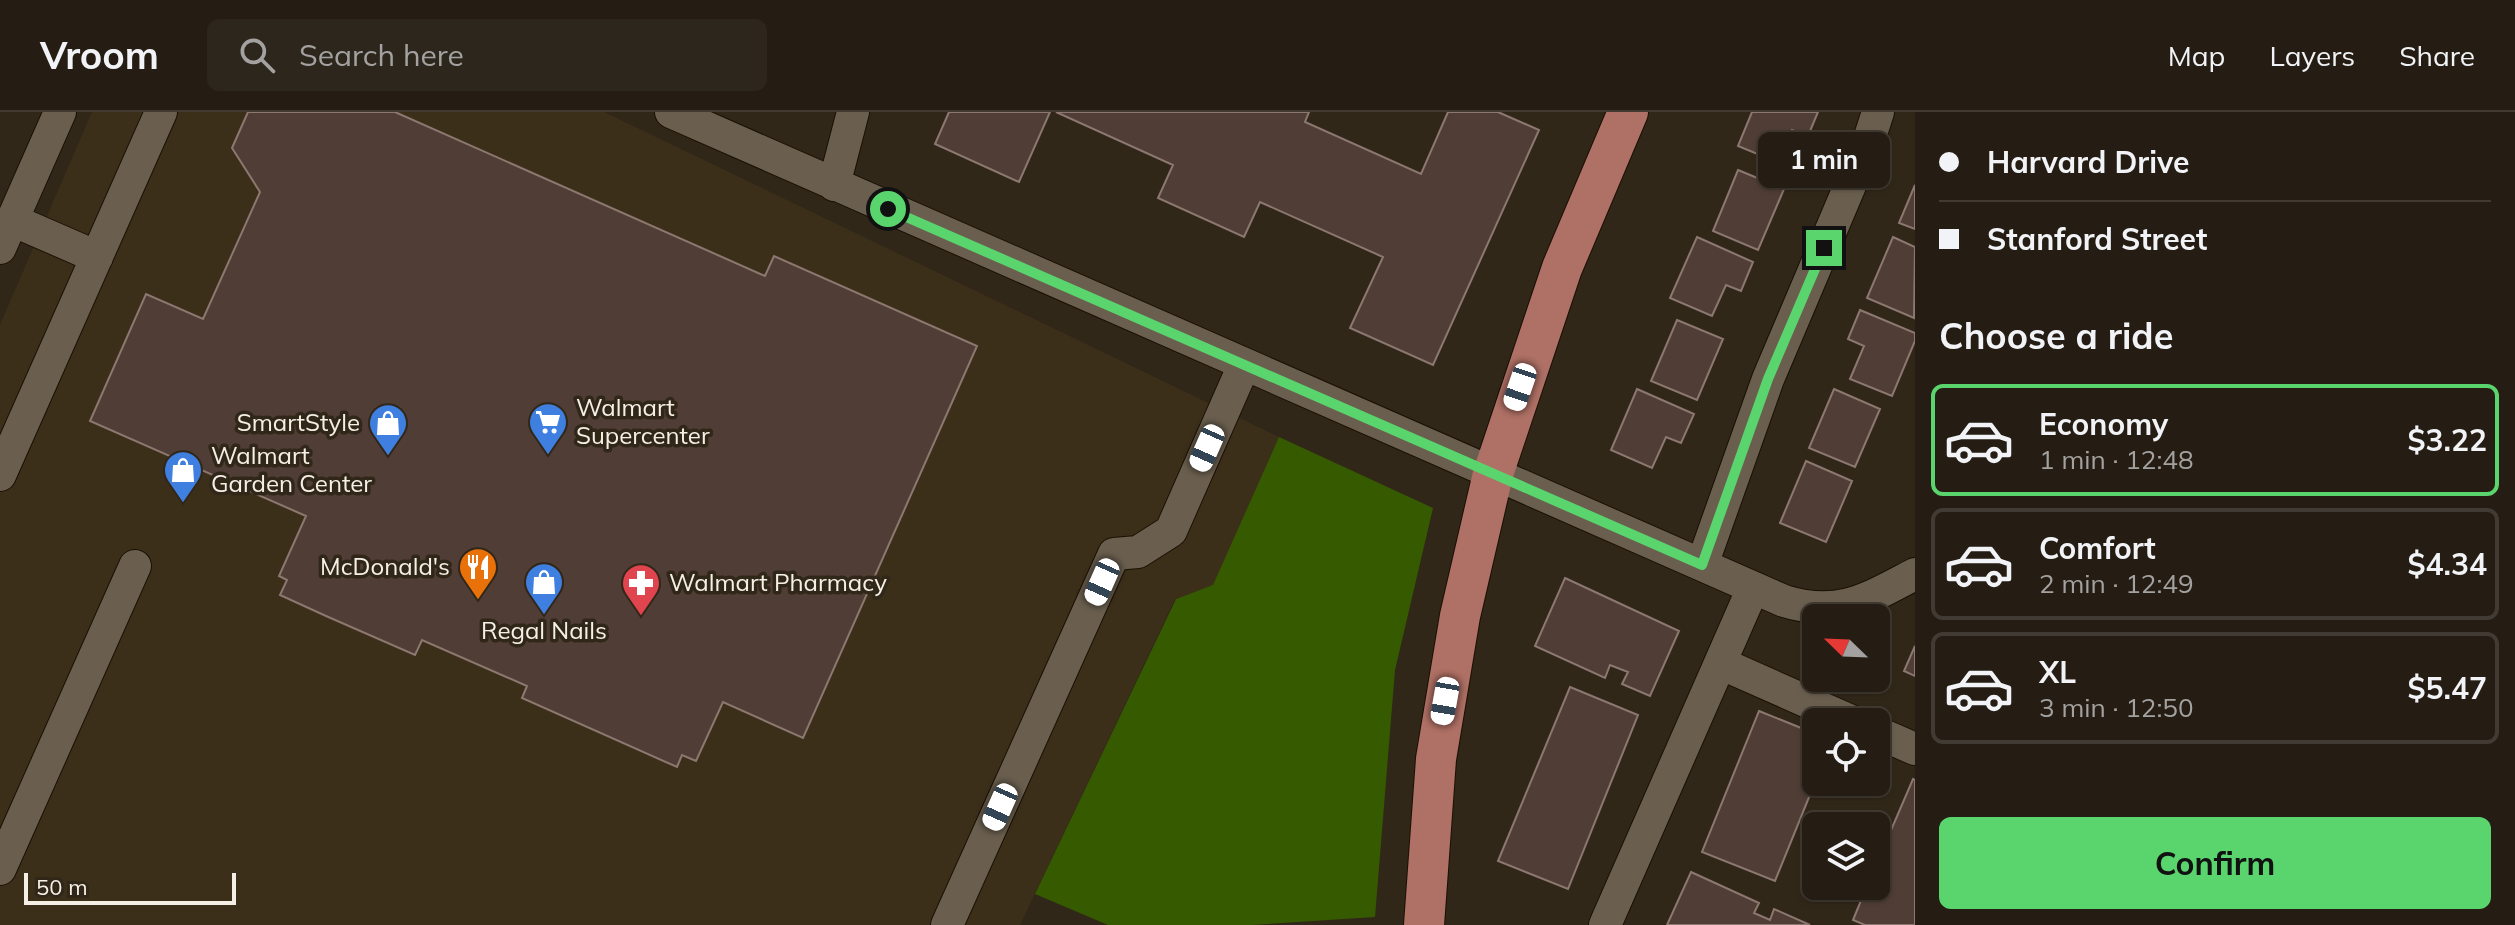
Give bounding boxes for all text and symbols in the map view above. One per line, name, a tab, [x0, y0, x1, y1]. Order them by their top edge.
search box	[207, 19, 767, 91]
text: Vroom	[40, 31, 159, 79]
icon: search	[235, 33, 279, 77]
text: Search here	[299, 36, 464, 74]
text: Map	[2168, 38, 2225, 73]
text: Layers	[2269, 38, 2355, 73]
text: Share	[2399, 38, 2475, 73]
callout: 1 min	[1758, 132, 1890, 188]
text: 1 min	[1790, 143, 1858, 176]
text: Harvard Drive	[1987, 143, 2189, 181]
route start	[870, 191, 906, 227]
text: Stanford Street	[1987, 220, 2207, 258]
route end	[1806, 230, 1842, 266]
text: Choose a ride	[1939, 313, 2173, 358]
car	[1501, 360, 1539, 414]
place label: Walmart Supercenter	[576, 392, 710, 450]
supermarket icon: Walmart Supercenter	[527, 401, 569, 456]
shop icon: SmartStyle	[367, 402, 409, 457]
icon: car	[1943, 404, 2015, 476]
text: Economy	[2039, 405, 2168, 443]
place label: SmartStyle	[237, 407, 360, 437]
car	[1186, 421, 1228, 475]
text: $3.22	[2408, 421, 2487, 459]
place label: Walmart Garden Center	[211, 440, 372, 498]
text: 1 min · 12:48	[2039, 443, 2194, 476]
shop icon: Walmart Garden Center	[162, 449, 204, 504]
icon: car	[1943, 528, 2015, 600]
text: Comfort	[2039, 529, 2156, 567]
text: $4.34	[2408, 545, 2487, 583]
restaurant icon: McDonald's	[457, 546, 499, 601]
place label: McDonald's	[320, 551, 450, 581]
car	[1081, 555, 1123, 609]
shop icon: Regal Nails	[523, 561, 565, 616]
pharmacy icon: Walmart Pharmacy	[620, 562, 662, 617]
place label: Walmart Pharmacy	[669, 567, 887, 597]
text: 2 min · 12:49	[2039, 567, 2194, 600]
north arrow	[1802, 604, 1890, 692]
map controls	[1802, 604, 1890, 900]
place label: Regal Nails	[481, 615, 607, 645]
icon: car	[1943, 652, 2015, 724]
text: XL	[2039, 653, 2076, 691]
text: $5.47	[2408, 669, 2487, 707]
car	[1429, 675, 1461, 727]
text: 3 min · 12:50	[2039, 691, 2194, 724]
button: locate	[1802, 708, 1890, 796]
car	[979, 780, 1021, 834]
button: layers	[1802, 812, 1890, 900]
button: Confirm	[1939, 817, 2491, 909]
scale bar	[24, 869, 236, 905]
text: 50 m	[36, 873, 87, 901]

